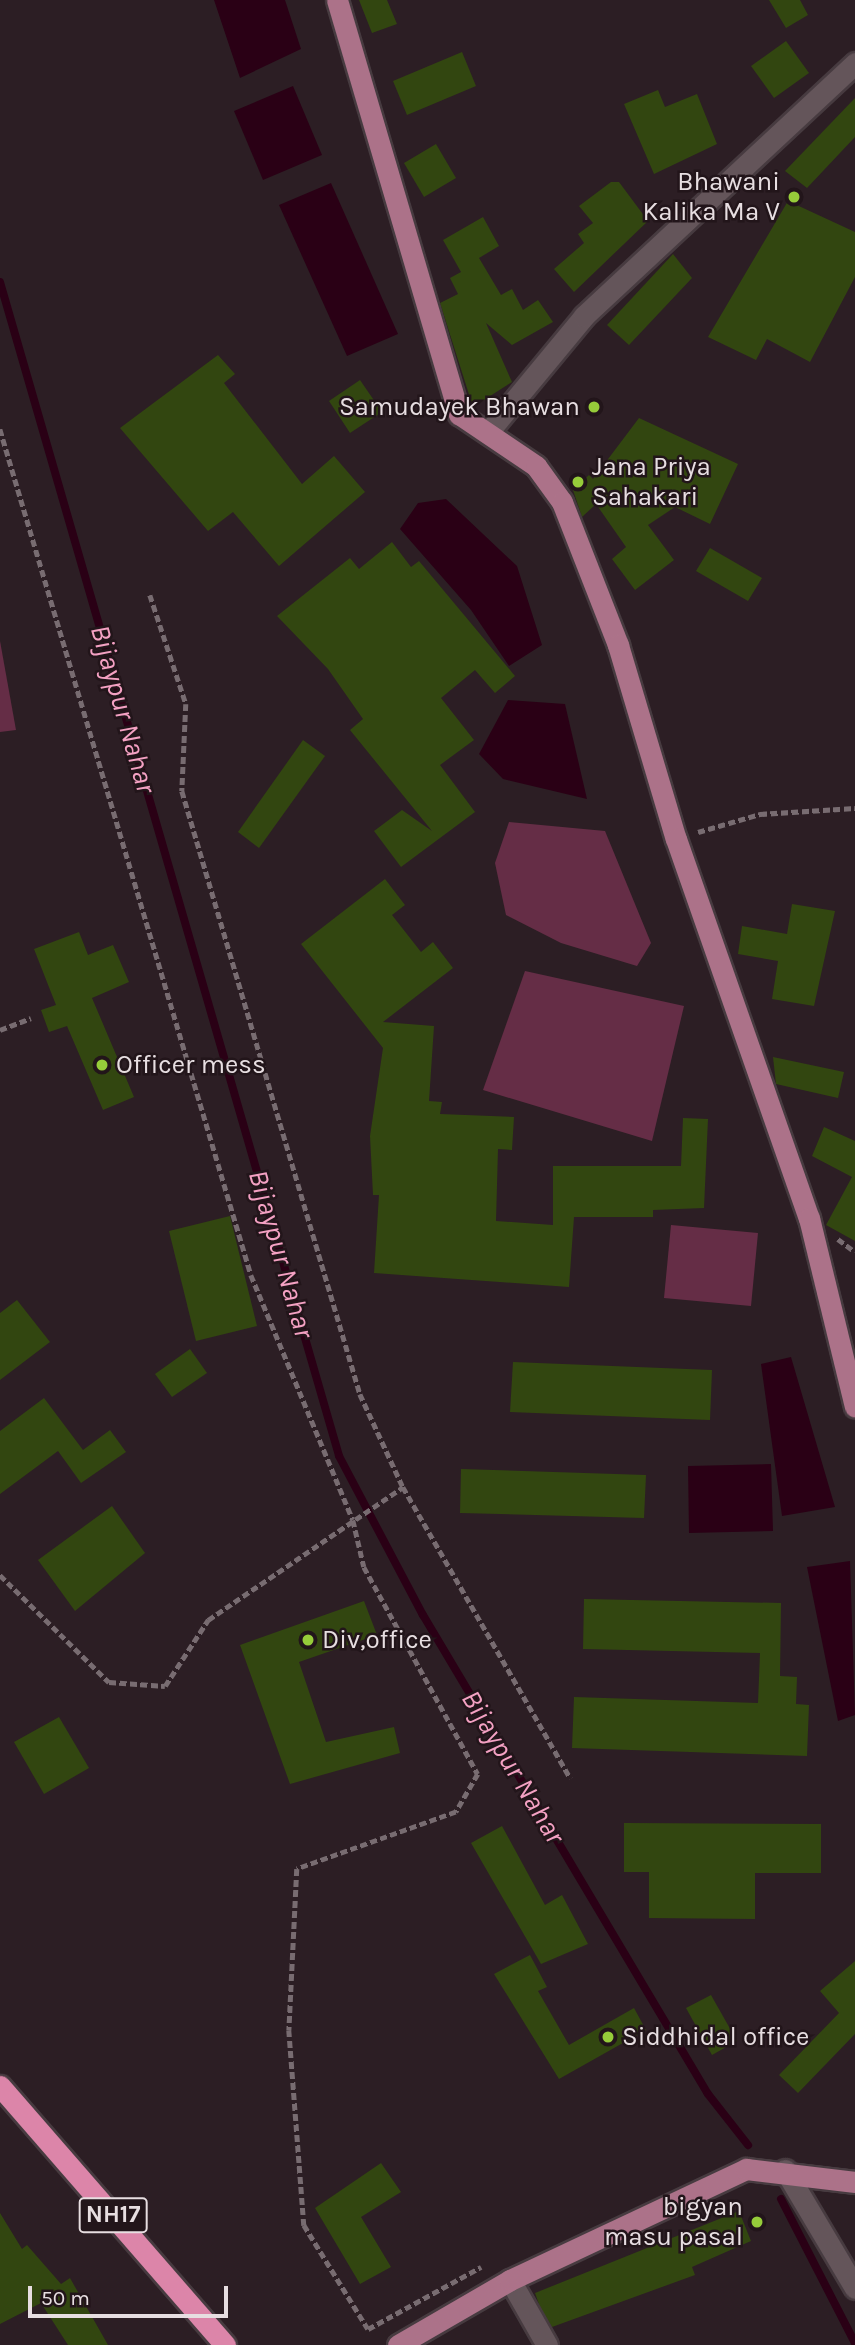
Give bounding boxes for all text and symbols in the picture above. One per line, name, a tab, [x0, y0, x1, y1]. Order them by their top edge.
place label: Bhawani Kalika Ma V	[643, 166, 780, 228]
marker: Bhawani Kalika Ma V	[786, 189, 802, 205]
place label: Samudayek Bhawan	[339, 391, 580, 423]
marker: Samudayek Bhawan	[586, 399, 602, 415]
place label: Jana Priya Sahakari	[592, 451, 711, 512]
marker: Jana Priya Sahakari	[570, 474, 586, 490]
water label: Bijaypur Nahar	[83, 621, 163, 797]
place label: Officer mess	[116, 1049, 266, 1081]
marker: Officer mess	[94, 1057, 110, 1073]
water label: Bijaypur Nahar	[241, 1166, 321, 1342]
place label: Div,office	[322, 1624, 432, 1656]
marker: Div,office	[300, 1632, 316, 1648]
water label: Bijaypur Nahar	[454, 1684, 572, 1850]
place label: Siddhidal office	[622, 2021, 809, 2053]
marker: Siddhidal office	[600, 2029, 616, 2045]
place label: bigyan masu pasal	[604, 2191, 743, 2252]
road number: NH17	[78, 2194, 148, 2236]
marker: bigyan masu pasal	[749, 2214, 765, 2230]
scale bar	[32, 2272, 231, 2316]
text: 50 m	[41, 2286, 90, 2310]

